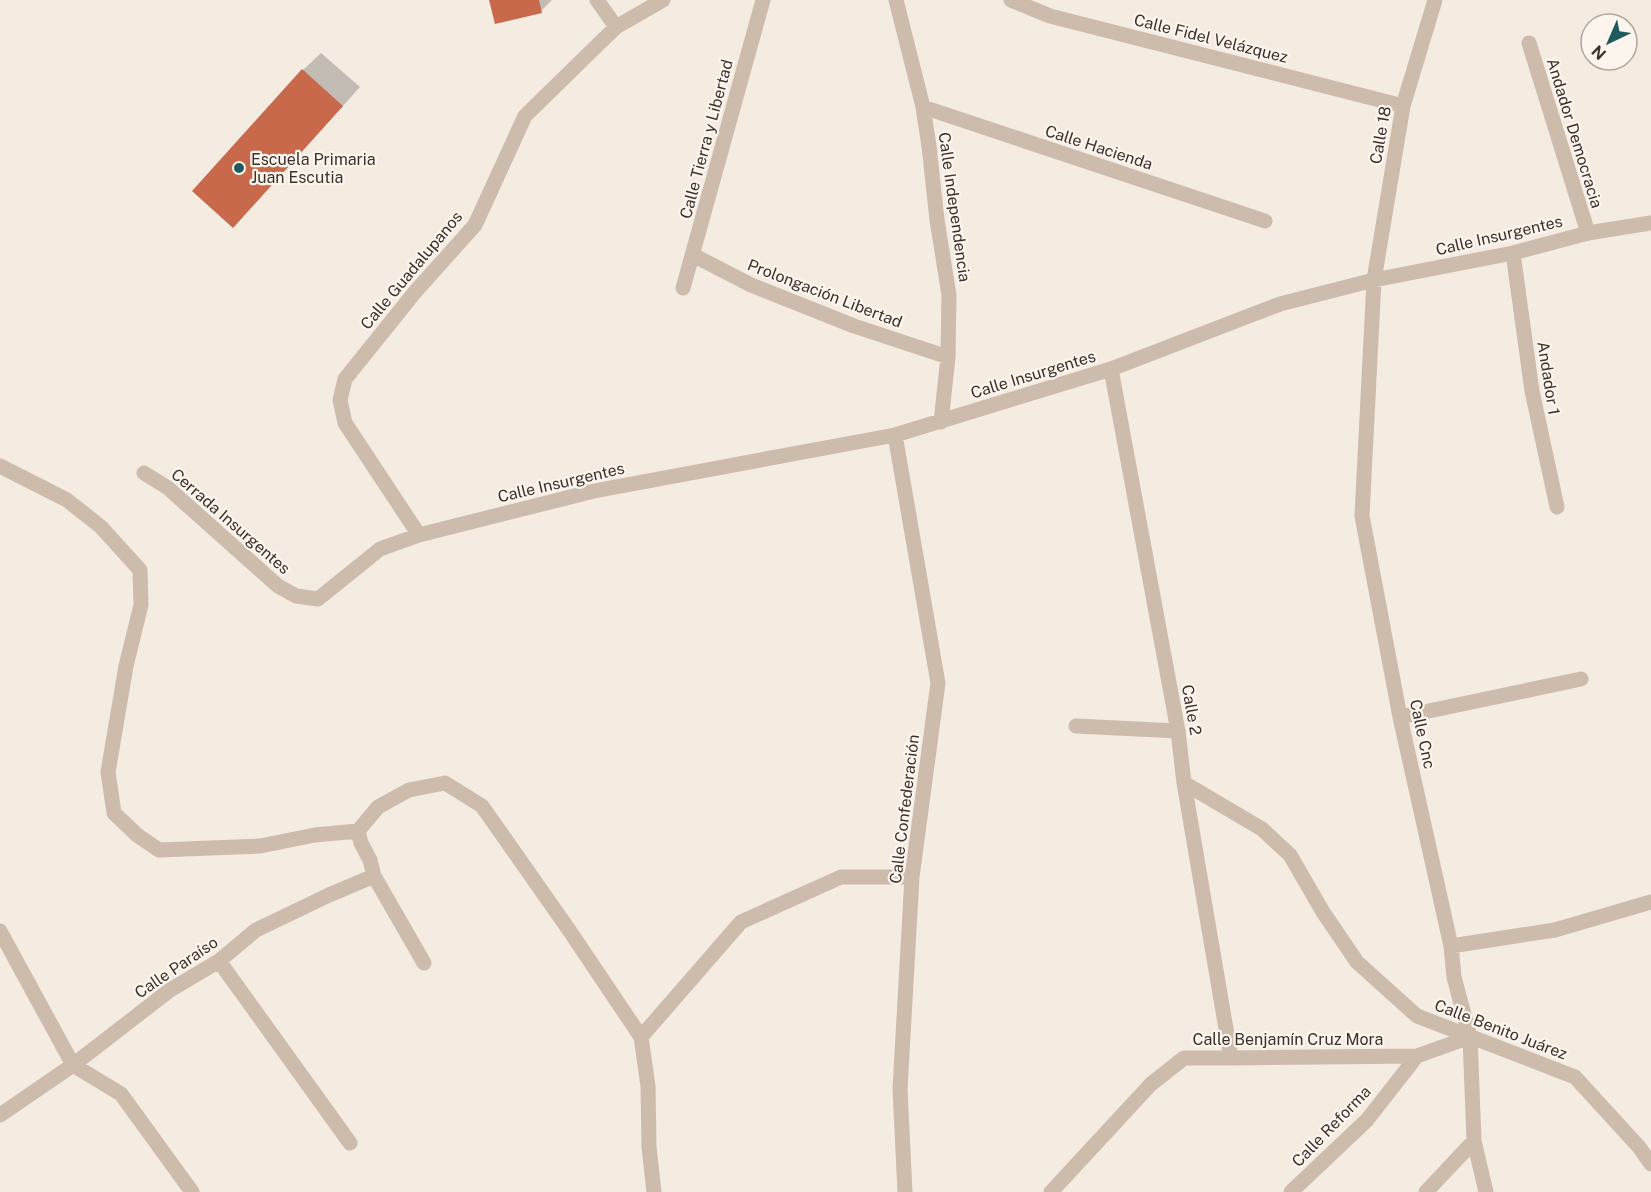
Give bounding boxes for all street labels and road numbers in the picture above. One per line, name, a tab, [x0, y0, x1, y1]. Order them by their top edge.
street label: Calle Fidel Velázquez	[1132, 10, 1290, 67]
street label: Andador Democracia	[1543, 56, 1606, 210]
street label: Calle Tierra y Libertad	[676, 58, 737, 221]
street label: Calle 18	[1366, 105, 1395, 166]
street label: Calle Hacienda	[1043, 121, 1155, 174]
street label: Calle Independencia	[935, 131, 974, 283]
street label: Calle Guadalupanos	[356, 207, 466, 333]
street label: Calle Insurgentes	[1434, 212, 1564, 259]
street label: Prolongación Libertad	[745, 255, 905, 332]
street label: Andador 1	[1533, 340, 1564, 416]
street label: Calle Insurgentes	[968, 346, 1098, 403]
street label: Calle Insurgentes	[496, 459, 626, 506]
street label: Cerrada Insurgentes	[167, 465, 294, 578]
street label: Calle 2	[1178, 683, 1205, 737]
street label: Calle Cnc	[1406, 698, 1439, 771]
street label: Calle Confederación	[886, 733, 923, 885]
street label: Calle Paraíso	[131, 933, 222, 1002]
street label: Calle Benito Juárez	[1432, 995, 1570, 1064]
street label: Calle Benjamín Cruz Mora	[1193, 1030, 1383, 1049]
street label: Calle Reforma	[1288, 1082, 1375, 1171]

